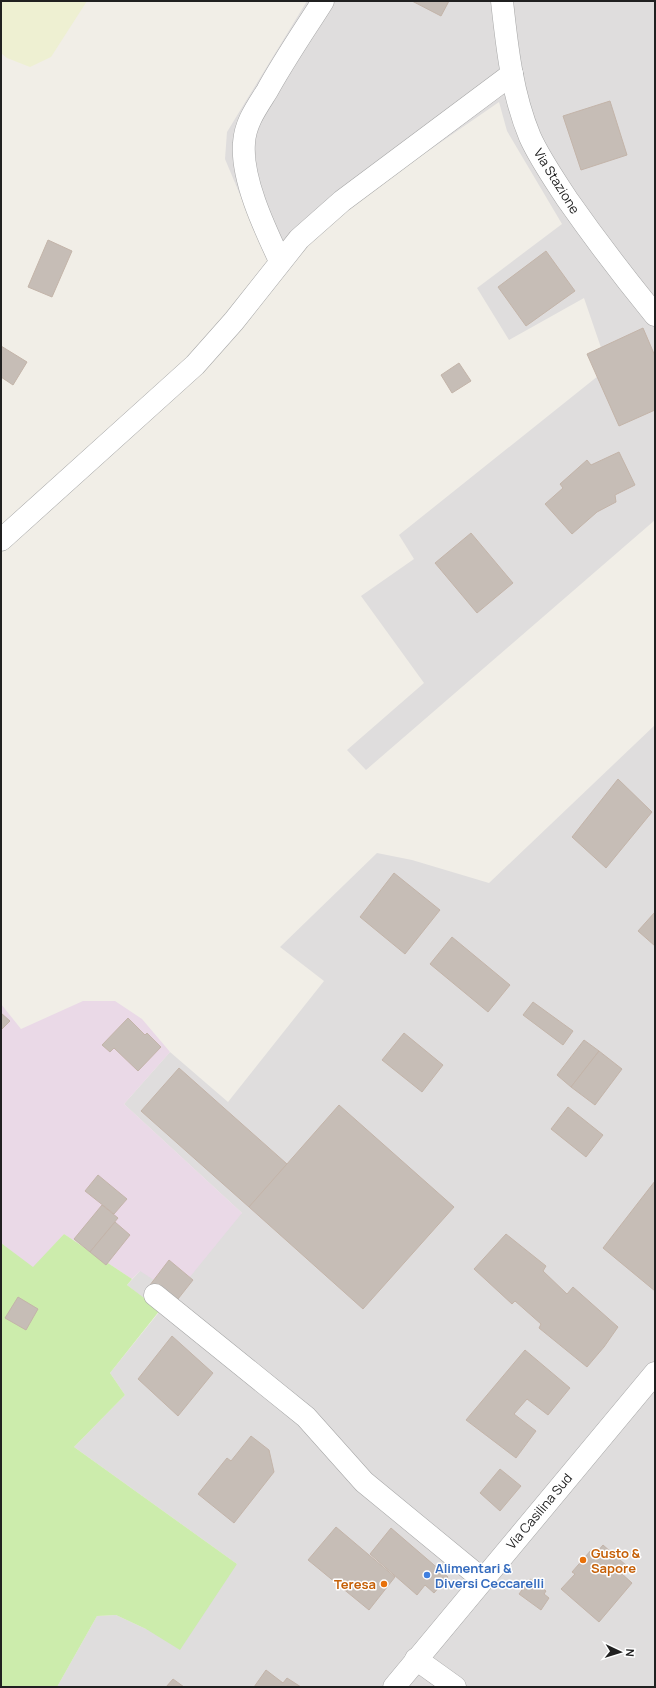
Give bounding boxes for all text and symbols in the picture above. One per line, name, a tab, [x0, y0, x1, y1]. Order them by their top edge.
street label: Via Stazione	[530, 145, 584, 217]
street label: Via Casilina Sud	[502, 1469, 576, 1553]
place label: Gusto & Sapore	[591, 1544, 641, 1577]
marker: Gusto & Sapore	[578, 1555, 588, 1565]
place label: Alimentari & Diversi Ceccarelli	[435, 1559, 544, 1592]
marker: Alimentari & Diversi Ceccarelli	[422, 1570, 432, 1580]
place label: Teresa	[334, 1575, 376, 1593]
marker: Teresa	[379, 1579, 389, 1589]
north arrow	[600, 1632, 640, 1672]
text: N	[623, 1648, 638, 1657]

